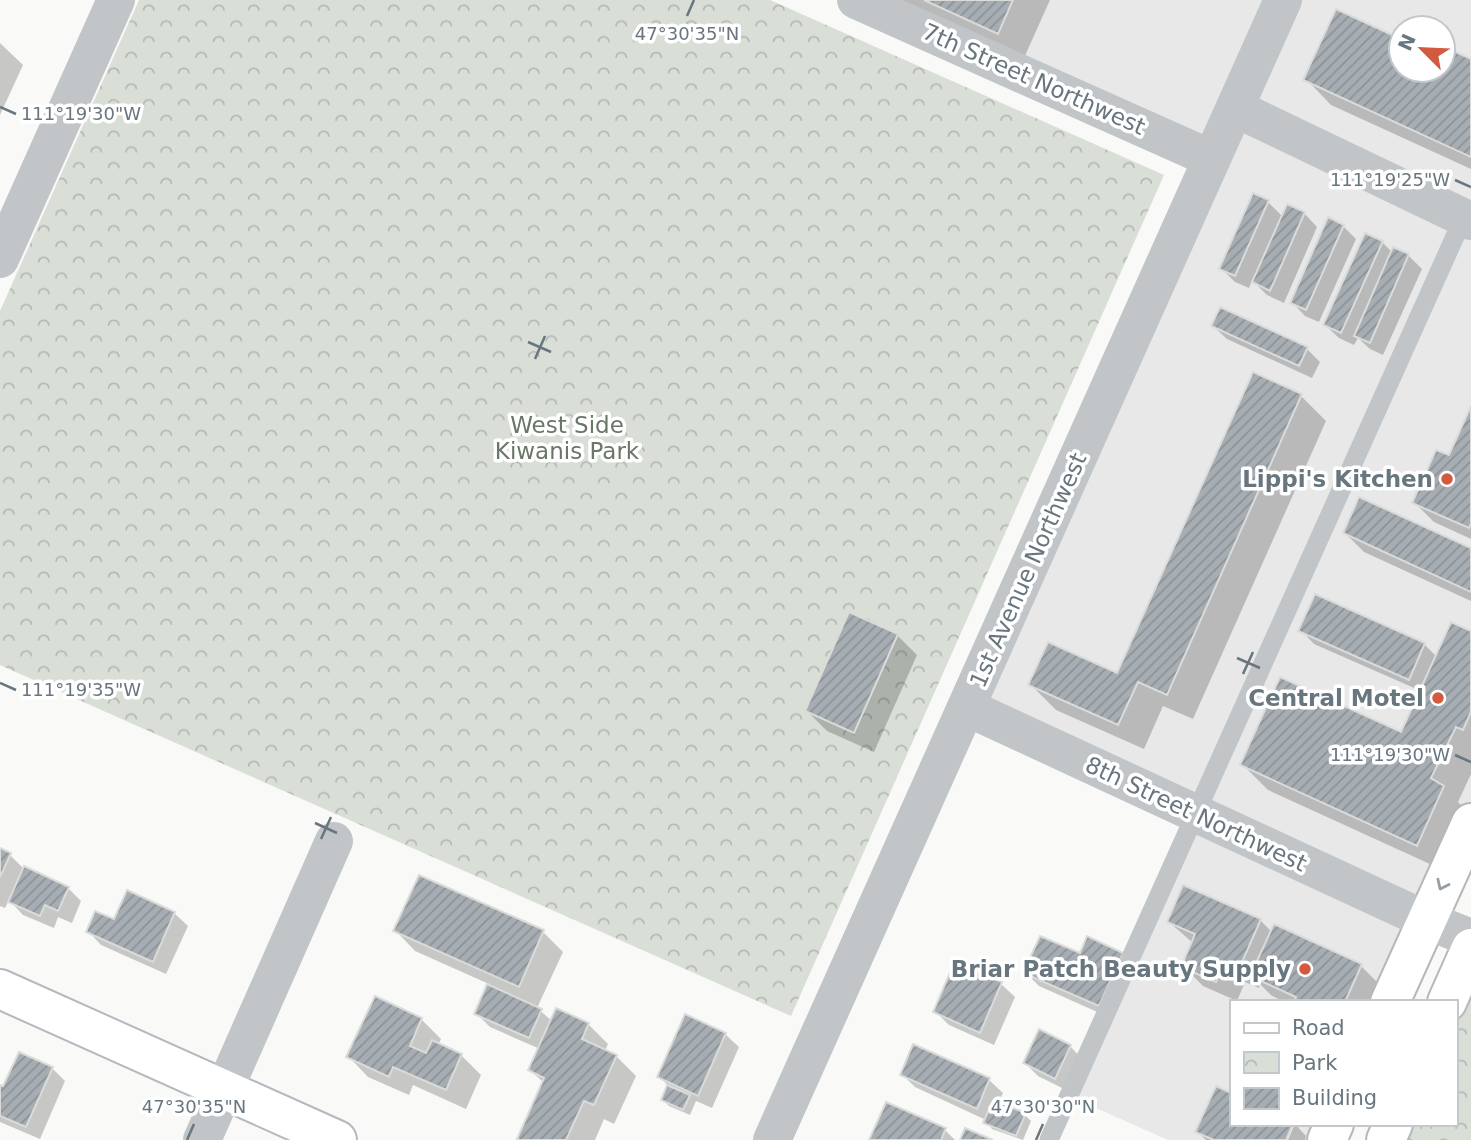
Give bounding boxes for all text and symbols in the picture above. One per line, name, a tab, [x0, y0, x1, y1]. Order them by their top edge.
north arrow	[1387, 14, 1457, 84]
street label: 7th Street Northwest	[919, 18, 1149, 140]
text: 47°30'35"N	[635, 23, 739, 44]
text: N	[1393, 30, 1420, 54]
text: 111°19'30"W	[21, 103, 141, 124]
text: 111°19'25"W	[1330, 169, 1450, 190]
park label: West Side Kiwanis Park	[495, 412, 640, 464]
street label: 1st Avenue Northwest	[964, 449, 1092, 691]
place label: Lippi's Kitchen	[1242, 466, 1433, 492]
marker: Lippi's Kitchen	[1439, 471, 1455, 487]
text: 111°19'35"W	[21, 679, 141, 700]
place label: Central Motel	[1248, 685, 1424, 711]
marker: Central Motel	[1430, 690, 1446, 706]
text: 111°19'30"W	[1330, 744, 1450, 765]
street label: 8th Street Northwest	[1081, 751, 1311, 877]
one-way arrow	[1437, 878, 1451, 891]
place label: Briar Patch Beauty Supply	[951, 956, 1291, 982]
marker: Briar Patch Beauty Supply	[1297, 961, 1313, 977]
legend	[1230, 1000, 1457, 1126]
text: Road	[1292, 1016, 1345, 1040]
text: Park	[1292, 1051, 1338, 1075]
text: Building	[1292, 1086, 1377, 1110]
text: 47°30'35"N	[142, 1096, 246, 1117]
text: 47°30'30"N	[991, 1096, 1095, 1117]

